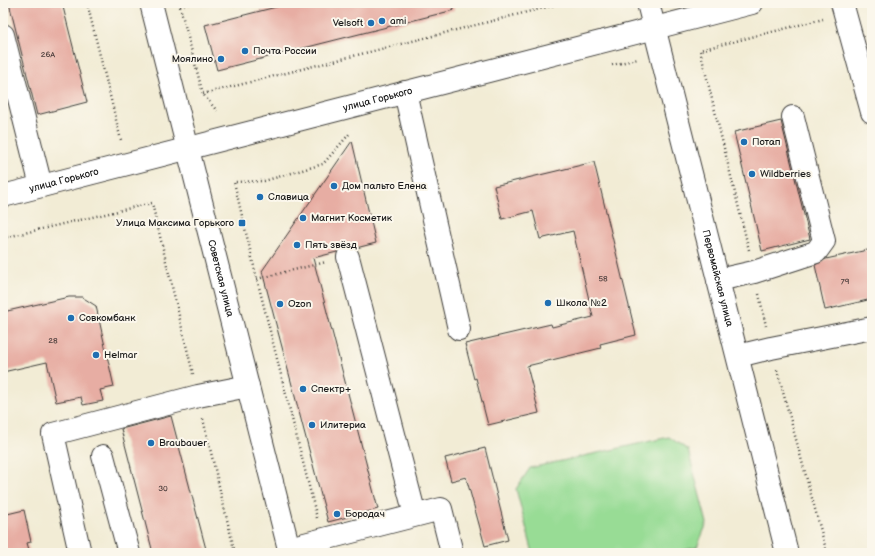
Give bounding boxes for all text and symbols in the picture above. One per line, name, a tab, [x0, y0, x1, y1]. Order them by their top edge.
place label: ami	[390, 15, 406, 27]
marker: ami	[377, 16, 387, 26]
place label: Velsoft	[333, 17, 363, 29]
marker: Velsoft	[366, 18, 376, 28]
place label: Почта России	[253, 45, 316, 57]
marker: Почта России	[240, 46, 250, 56]
house number: 26А	[41, 50, 55, 59]
place label: Моялино	[172, 53, 213, 65]
marker: Моялино	[216, 54, 226, 64]
street label: улица Горького	[342, 85, 414, 114]
place label: Потап	[752, 136, 781, 148]
marker: Потап	[739, 137, 749, 147]
street label: улица Горького	[28, 166, 100, 195]
place label: Wildberries	[760, 168, 811, 180]
marker: Wildberries	[747, 169, 757, 179]
place label: Дом пальто Елена	[342, 180, 427, 192]
marker: Дом пальто Елена	[329, 181, 339, 191]
place label: Славица	[268, 191, 309, 203]
marker: Славица	[255, 192, 265, 202]
place label: Магнит Косметик	[311, 212, 393, 224]
marker: Магнит Косметик	[298, 213, 308, 223]
place label: Улица Максима Горького	[116, 217, 234, 229]
marker: Улица Максима Горького	[237, 218, 247, 228]
street label: Первомайская улица	[700, 229, 736, 328]
street label: Советская улица	[205, 238, 236, 318]
place label: Пять звёзд	[305, 239, 357, 251]
marker: Пять звёзд	[292, 240, 302, 250]
house number: 58	[598, 274, 608, 283]
house number: 79	[841, 277, 850, 286]
place label: Школа №2	[556, 297, 607, 309]
place label: Ozon	[288, 298, 312, 310]
marker: Школа №2	[543, 298, 553, 308]
marker: Ozon	[275, 299, 285, 309]
place label: Совкомбанк	[79, 312, 136, 324]
marker: Совкомбанк	[66, 313, 76, 323]
house number: 28	[48, 336, 58, 345]
place label: Helmar	[104, 349, 137, 361]
marker: Helmar	[91, 350, 101, 360]
place label: Спектр+	[311, 383, 352, 395]
marker: Спектр+	[298, 384, 308, 394]
place label: Илитериа	[320, 419, 366, 431]
marker: Илитериа	[307, 420, 317, 430]
place label: Braubauer	[159, 437, 207, 449]
marker: Braubauer	[146, 438, 156, 448]
house number: 30	[158, 484, 168, 493]
place label: Бородач	[345, 508, 385, 520]
marker: Бородач	[332, 509, 342, 519]

